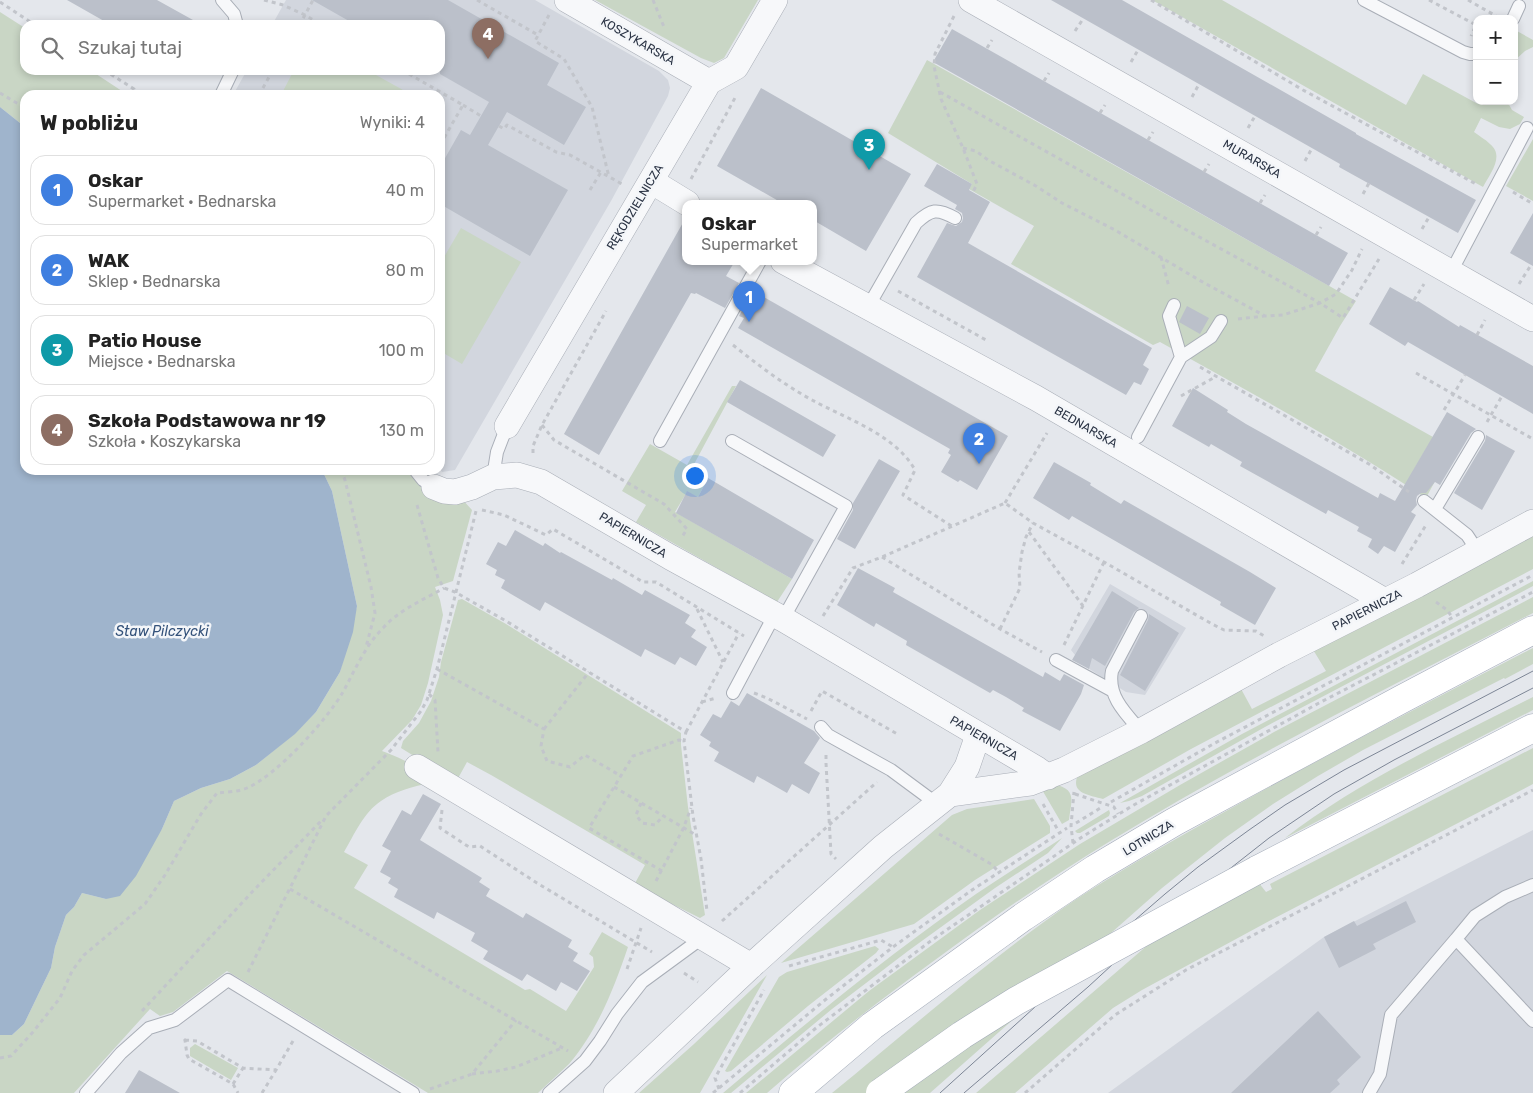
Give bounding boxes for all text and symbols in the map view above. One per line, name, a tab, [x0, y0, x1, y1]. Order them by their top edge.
street label: KOSZYKARSKA	[598, 14, 678, 68]
map controls	[1473, 15, 1518, 105]
button: +	[1473, 15, 1518, 60]
pin: 4	[472, 18, 504, 59]
search box	[20, 20, 445, 75]
icon: search	[38, 34, 66, 62]
text: Szukaj tutaj	[78, 36, 182, 59]
button: −	[1473, 60, 1518, 105]
text: W pobliżu	[40, 110, 138, 135]
text: Wyniki: 4	[360, 113, 425, 132]
pin: 3	[853, 129, 885, 170]
street label: MURARSKA	[1221, 137, 1283, 181]
street label: RĘKODZIELNICZA	[604, 162, 666, 252]
text: Oskar	[88, 169, 143, 192]
text: 1	[53, 181, 61, 200]
text: 40 m	[386, 181, 424, 200]
text: Supermarket · Bednarska	[88, 192, 276, 211]
popup	[682, 200, 817, 265]
text: Oskar	[701, 212, 756, 235]
text: Supermarket	[701, 235, 798, 254]
text: WAK	[88, 249, 129, 272]
text: 2	[52, 261, 62, 280]
text: 80 m	[386, 261, 424, 280]
text: Sklep · Bednarska	[88, 272, 221, 291]
pin: 1	[733, 281, 765, 322]
text: Patio House	[88, 329, 201, 352]
text: 3	[52, 341, 62, 360]
text: 100 m	[379, 341, 424, 360]
text: Miejsce · Bednarska	[88, 352, 236, 371]
street label: BEDNARSKA	[1052, 403, 1120, 451]
text: Szkoła Podstawowa nr 19	[88, 409, 326, 432]
text: 4	[52, 421, 62, 440]
text: 130 m	[379, 421, 424, 440]
pin: 2	[963, 423, 995, 464]
text: Szkoła · Koszykarska	[88, 432, 241, 451]
your location	[682, 463, 708, 489]
street label: PAPIERNICZA	[597, 509, 669, 561]
street label: PAPIERNICZA	[1330, 586, 1404, 634]
water label: Staw Pilczycki	[115, 623, 209, 640]
street label: PAPIERNICZA	[947, 713, 1021, 763]
street label: LOTNICZA	[1120, 817, 1176, 859]

